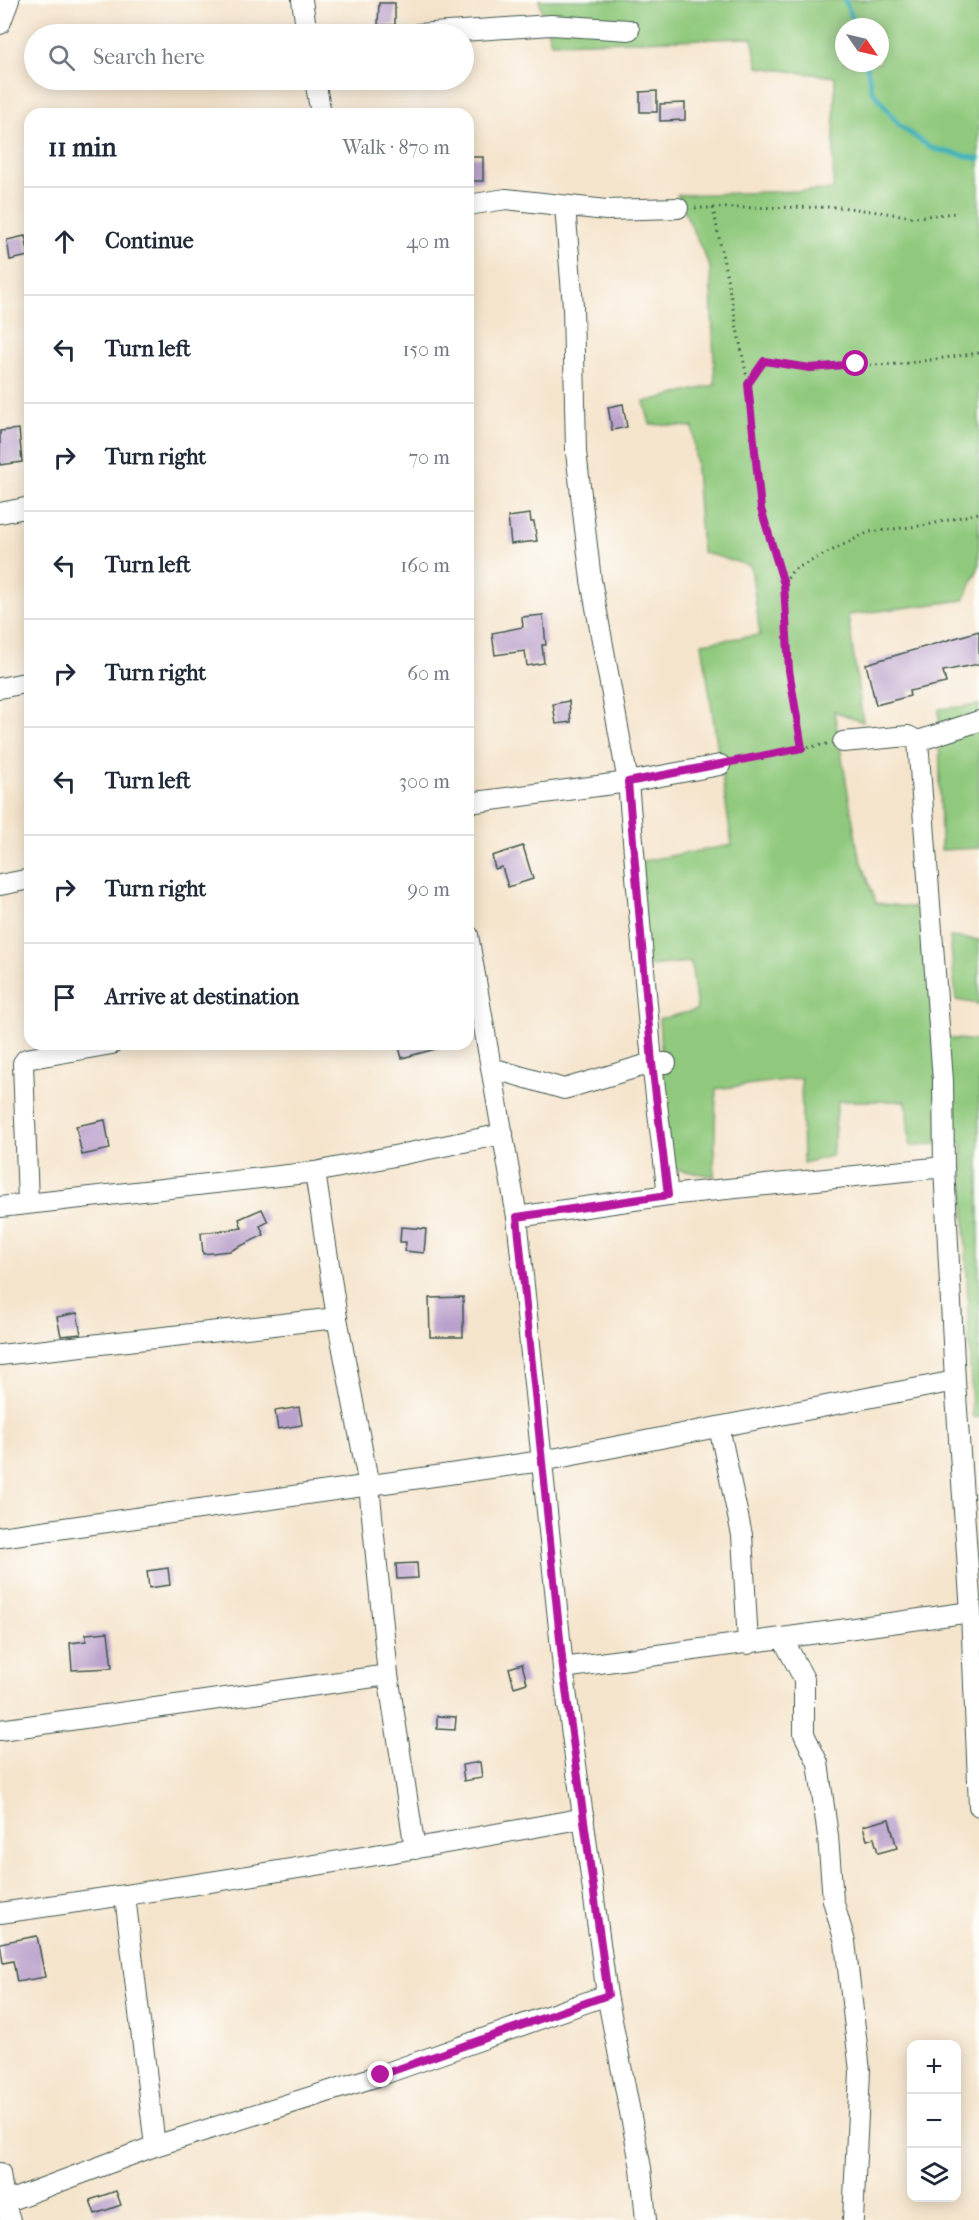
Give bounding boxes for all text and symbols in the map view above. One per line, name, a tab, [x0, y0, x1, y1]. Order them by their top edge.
north arrow	[835, 18, 889, 72]
search box	[24, 24, 474, 90]
icon: search	[45, 41, 78, 74]
text: Search here	[93, 44, 205, 70]
text: 11 min	[48, 132, 117, 163]
text: Walk · 870 m	[342, 136, 450, 159]
icon: ahead	[48, 225, 81, 258]
text: Continue	[105, 228, 194, 254]
text: 40 m	[406, 230, 450, 253]
icon: left	[48, 333, 81, 366]
text: Turn left	[105, 336, 191, 362]
text: 150 m	[402, 338, 450, 361]
route start	[842, 350, 868, 376]
icon: right	[48, 441, 81, 474]
text: Turn right	[105, 444, 206, 470]
text: 70 m	[408, 446, 450, 469]
icon: left	[48, 549, 81, 582]
text: Turn left	[105, 552, 191, 578]
text: 160 m	[400, 554, 450, 577]
icon: right	[48, 657, 81, 690]
text: Turn right	[105, 660, 206, 686]
text: 60 m	[407, 662, 450, 685]
icon: left	[48, 765, 81, 798]
text: Turn left	[105, 768, 191, 794]
text: 300 m	[399, 770, 450, 793]
icon: right	[48, 873, 81, 906]
text: Turn right	[105, 876, 206, 902]
text: 90 m	[408, 878, 450, 901]
icon: arrive	[48, 981, 81, 1014]
text: Arrive at destination	[105, 984, 299, 1010]
map controls	[907, 2040, 961, 2202]
button: +	[907, 2040, 961, 2094]
route end	[367, 2061, 393, 2087]
button: −	[907, 2094, 961, 2148]
button: layers	[907, 2148, 961, 2202]

